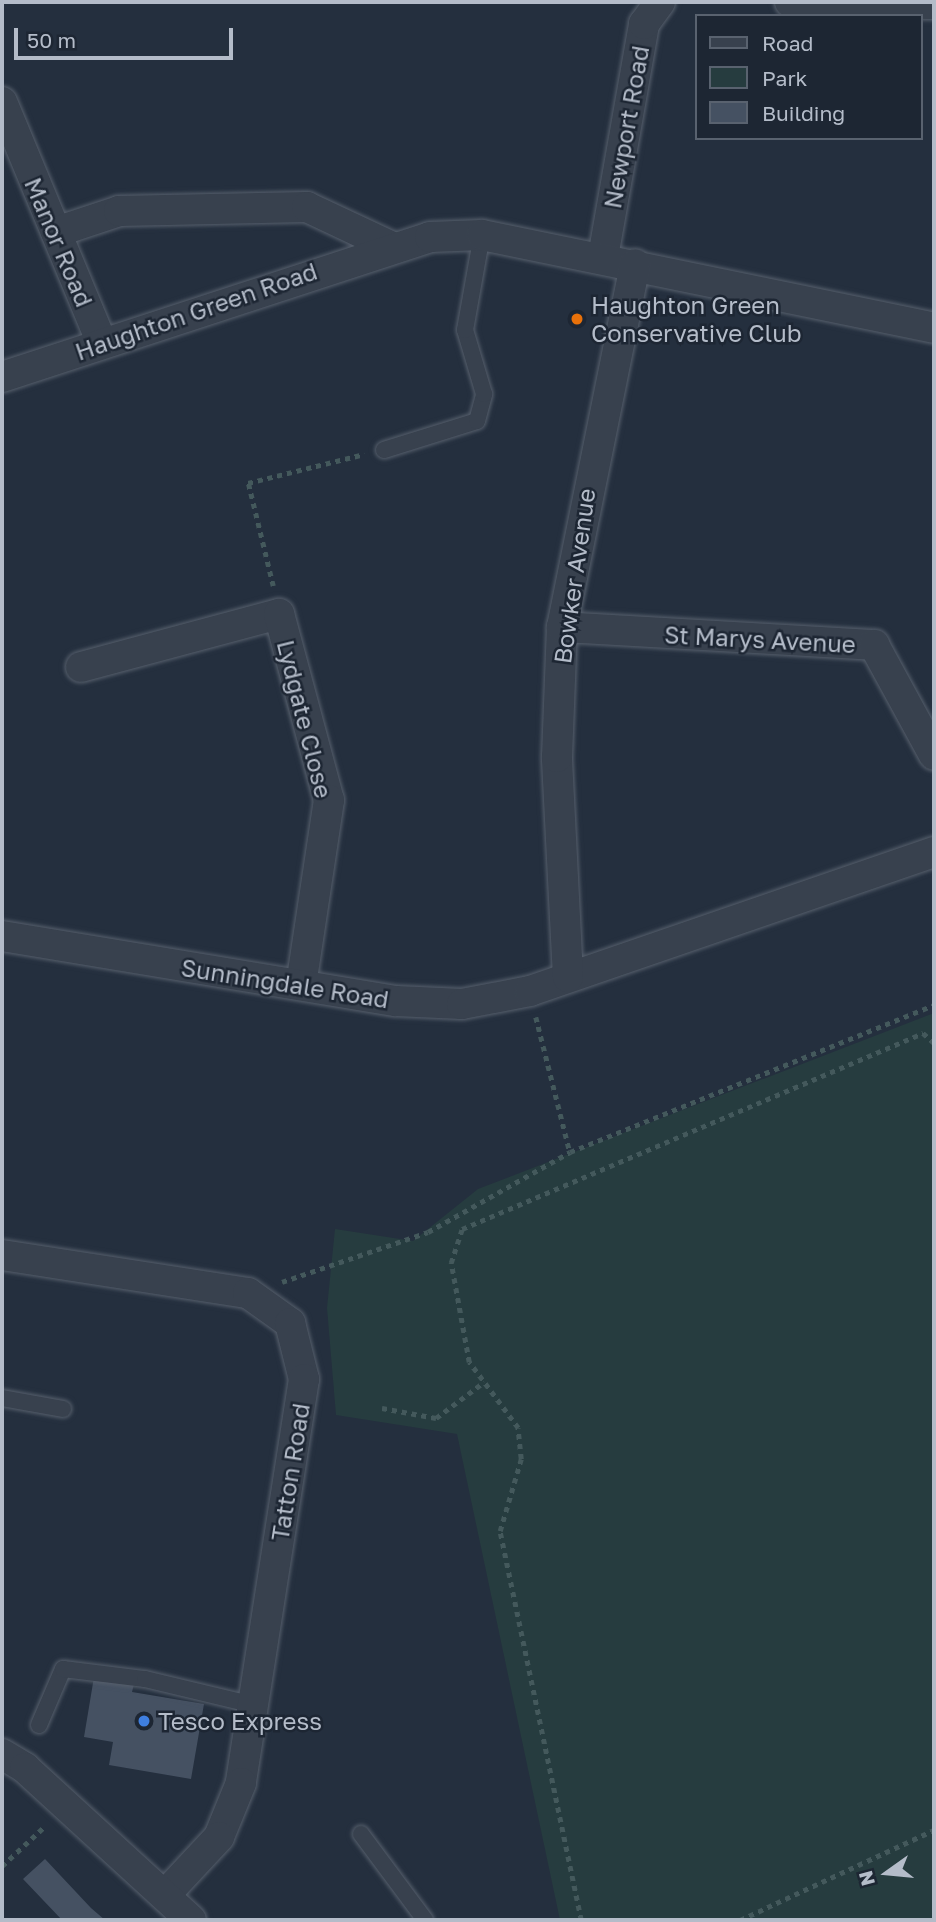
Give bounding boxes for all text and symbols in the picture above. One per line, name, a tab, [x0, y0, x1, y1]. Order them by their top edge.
scale bar	[18, 14, 236, 58]
legend	[694, 14, 922, 140]
text: 50 m	[27, 27, 76, 53]
text: Road	[762, 30, 813, 56]
street label: Newport Road	[598, 43, 654, 211]
text: Park	[762, 65, 807, 91]
text: Building	[762, 100, 845, 126]
street label: Manor Road	[19, 173, 99, 311]
street label: Haughton Green Road	[71, 256, 321, 366]
place label: Haughton Green Conservative Club	[591, 291, 801, 347]
marker: Haughton Green Conservative Club	[569, 311, 585, 327]
street label: Bowker Avenue	[547, 486, 601, 666]
street label: St Marys Avenue	[664, 620, 856, 658]
street label: Lydgate Close	[271, 637, 339, 801]
street label: Sunningdale Road	[179, 952, 391, 1014]
street label: Tatton Road	[265, 1401, 315, 1543]
place label: Tesco Express	[158, 1707, 322, 1735]
marker: Tesco Express	[136, 1713, 152, 1729]
north arrow	[852, 1838, 922, 1908]
text: N	[853, 1869, 879, 1889]

